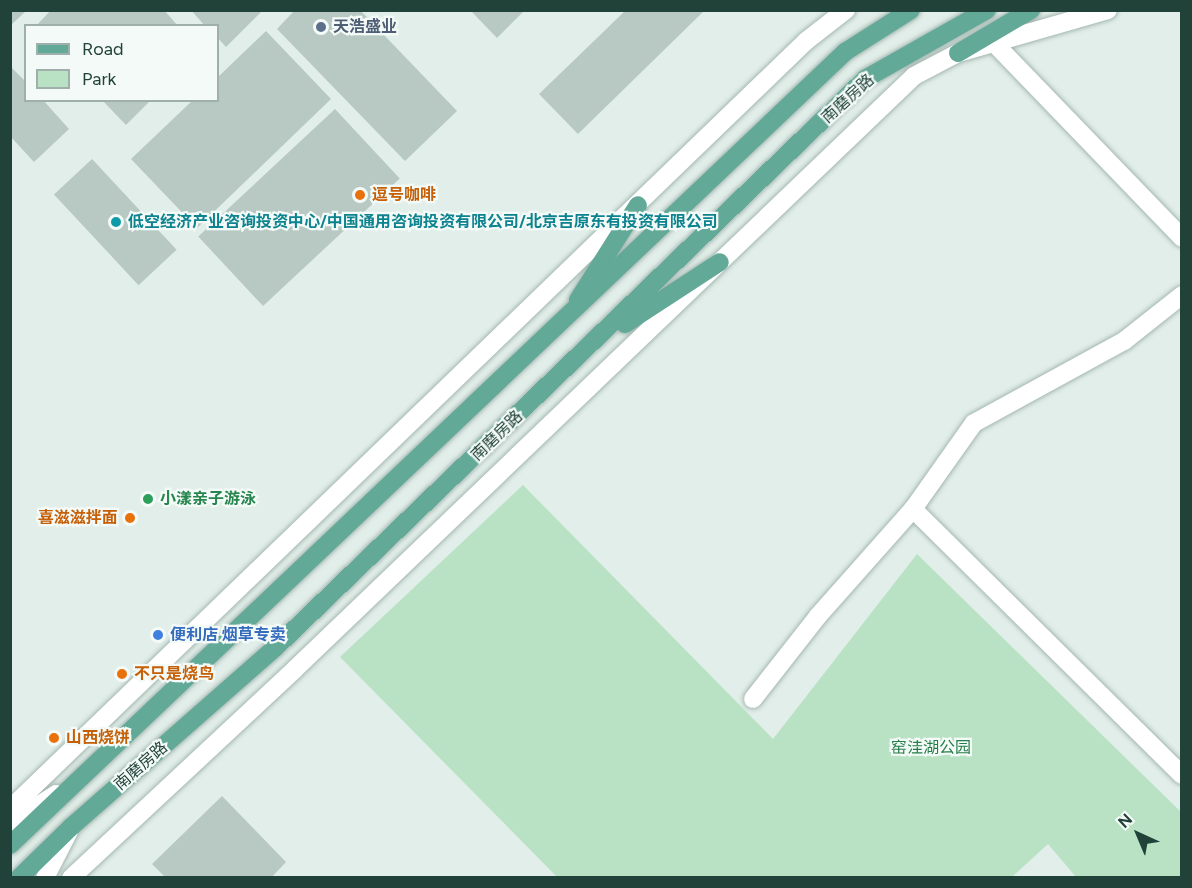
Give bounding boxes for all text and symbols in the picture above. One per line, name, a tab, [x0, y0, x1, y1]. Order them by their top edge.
place label: 天浩盛业	[333, 17, 397, 37]
marker: 天浩盛业	[314, 20, 328, 34]
legend	[24, 24, 219, 102]
text: Road	[82, 38, 123, 60]
text: Park	[82, 68, 116, 90]
street label: 南磨房路	[818, 70, 878, 128]
place label: 逗号咖啡	[372, 185, 436, 205]
marker: 逗号咖啡	[353, 188, 367, 202]
place label: 低空经济产业咨询投资中心/中国通用咨询投资有限公司/北京吉原东有投资有限公司	[128, 212, 718, 232]
marker: 低空经济产业咨询投资中心/中国通用咨询投资有限公司/北京吉原东有投资有限公司	[109, 215, 123, 229]
street label: 南磨房路	[467, 407, 527, 465]
place label: 小漾亲子游泳	[160, 489, 256, 509]
marker: 小漾亲子游泳	[141, 492, 155, 506]
place label: 喜滋滋拌面	[38, 508, 118, 528]
marker: 喜滋滋拌面	[123, 511, 137, 525]
place label: 便利店 烟草专卖	[170, 625, 286, 645]
marker: 便利店 烟草专卖	[151, 628, 165, 642]
place label: 不只是烧鸟	[134, 664, 214, 684]
marker: 不只是烧鸟	[115, 667, 129, 681]
place label: 山西烧饼	[66, 728, 130, 748]
marker: 山西烧饼	[47, 731, 61, 745]
street label: 南磨房路	[111, 738, 171, 794]
park label: 窑洼湖公园	[891, 738, 971, 758]
north arrow	[1108, 804, 1168, 864]
text: N	[1114, 810, 1136, 832]

